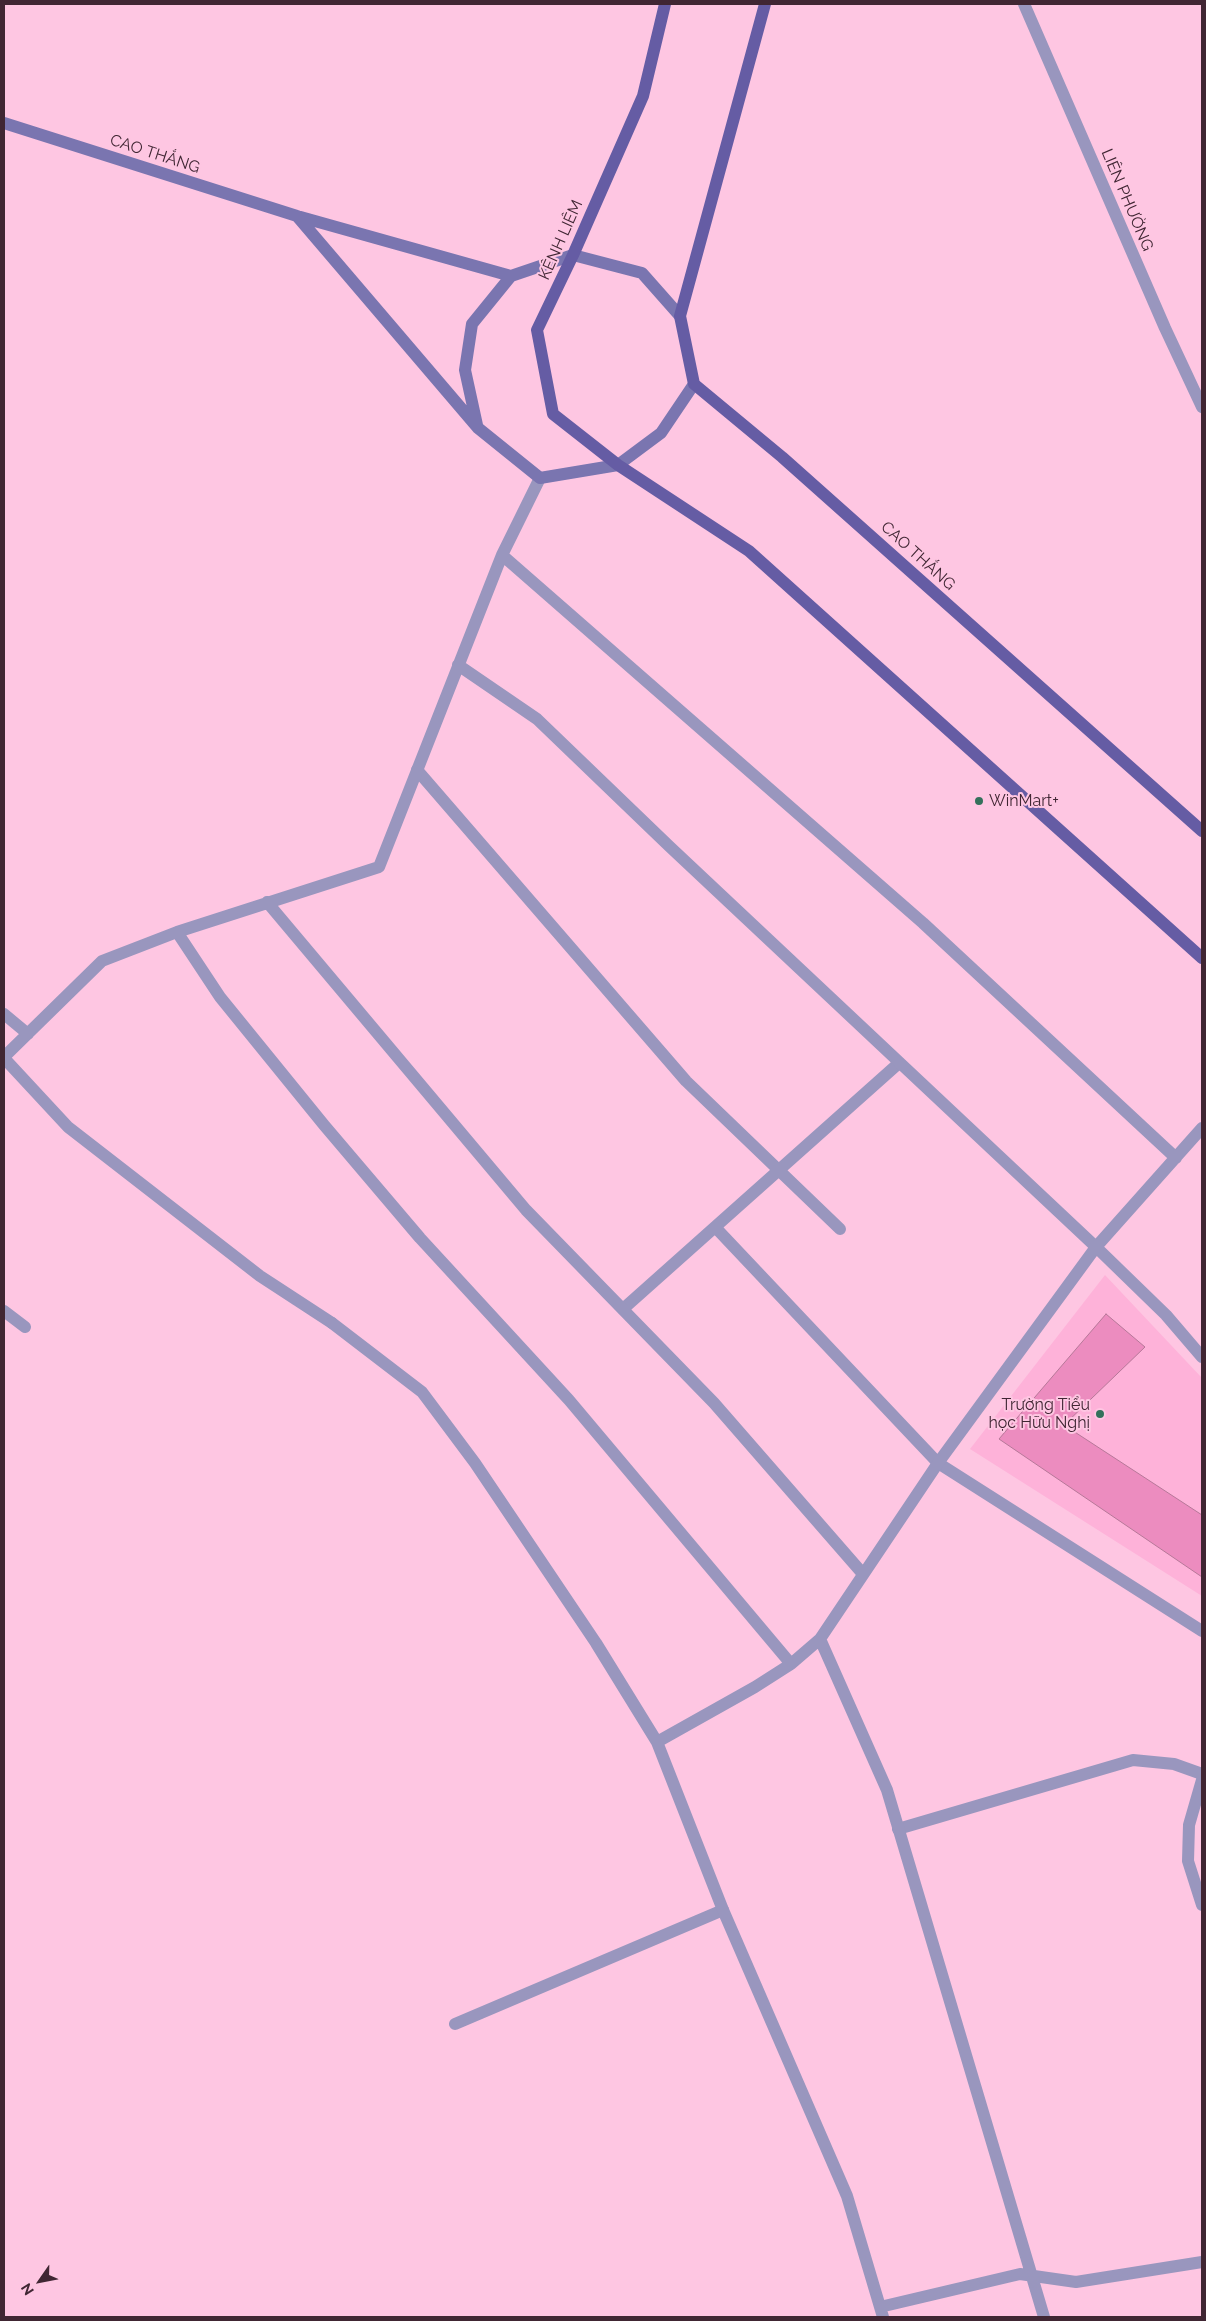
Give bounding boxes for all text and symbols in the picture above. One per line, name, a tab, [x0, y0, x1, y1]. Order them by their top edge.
street label: CAO THẮNG	[108, 130, 202, 178]
street label: LIÊN PHƯỜNG	[1097, 146, 1157, 254]
street label: KÊNH LIÊM	[535, 197, 587, 283]
street label: CAO THẮNG	[877, 518, 959, 594]
place label: WinMart+	[989, 791, 1059, 811]
marker: WinMart+	[973, 795, 985, 807]
place label: Trường Tiểu học Hữu Nghị	[988, 1395, 1090, 1433]
marker: Trường Tiểu học Hữu Nghị	[1094, 1408, 1106, 1420]
north arrow	[15, 2256, 65, 2306]
text: N	[18, 2280, 37, 2298]

